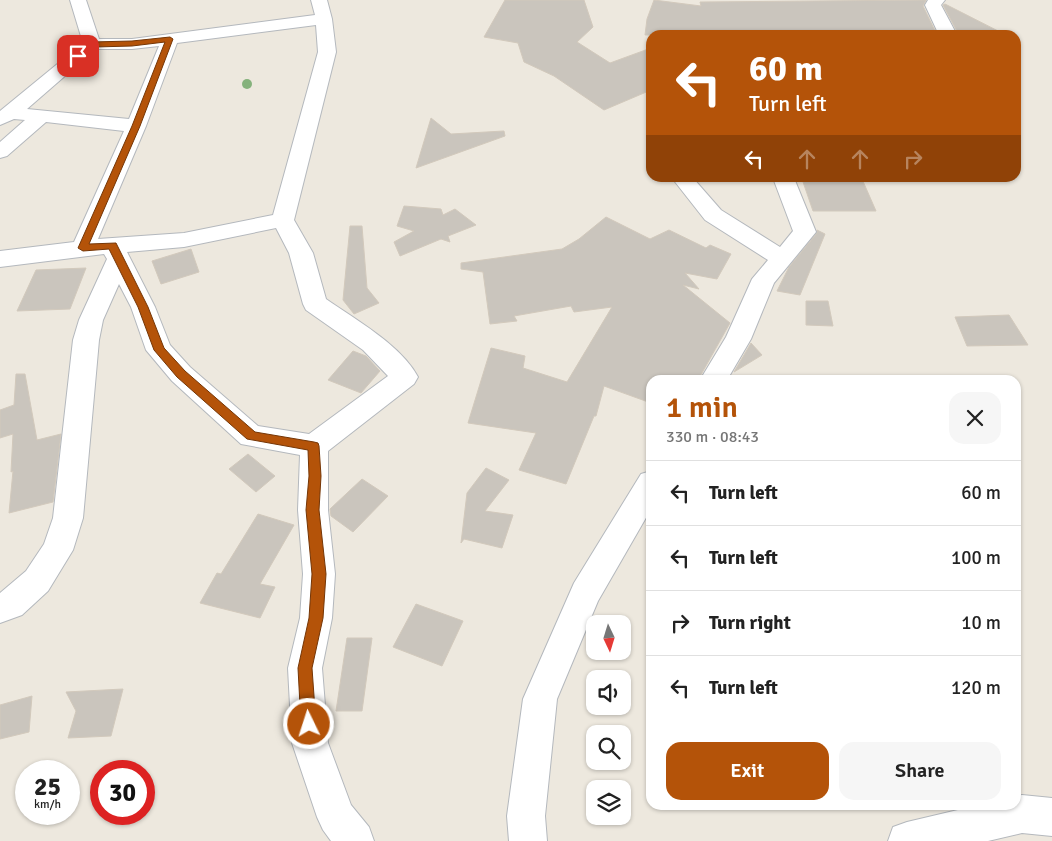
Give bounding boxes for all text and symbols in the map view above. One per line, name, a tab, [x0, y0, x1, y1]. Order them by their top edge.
pin	[57, 35, 99, 77]
icon: arrive	[64, 42, 92, 70]
text: 60 m	[749, 47, 823, 90]
icon: left	[666, 50, 731, 115]
text: Turn left	[749, 90, 827, 117]
icon: left	[740, 145, 768, 173]
icon: ahead	[793, 145, 821, 173]
icon: ahead	[846, 145, 874, 173]
icon: right	[899, 145, 927, 173]
text: 1 min	[666, 389, 738, 426]
button: close	[949, 392, 1001, 444]
text: 330 m · 08:43	[666, 427, 759, 447]
icon: left	[666, 479, 694, 507]
text: Turn left	[709, 481, 778, 505]
text: 60 m	[961, 481, 1001, 505]
icon: left	[666, 544, 694, 572]
text: Turn left	[709, 546, 778, 570]
text: 100 m	[951, 546, 1001, 570]
icon: right	[666, 609, 694, 637]
text: Turn right	[709, 611, 791, 635]
text: 10 m	[961, 611, 1001, 635]
north arrow	[586, 615, 631, 660]
map controls	[586, 615, 631, 825]
button: sound	[586, 670, 631, 715]
icon: left	[666, 674, 694, 702]
text: Turn left	[709, 676, 778, 700]
text: 120 m	[951, 676, 1001, 700]
position arrow	[282, 697, 334, 749]
button: search	[586, 725, 631, 770]
button: Exit	[666, 742, 829, 800]
button: Share	[839, 742, 1001, 800]
speed limit sign: 30	[90, 760, 155, 825]
text: 25	[34, 771, 61, 802]
button: layers	[586, 780, 631, 825]
text: km/h	[34, 797, 61, 812]

